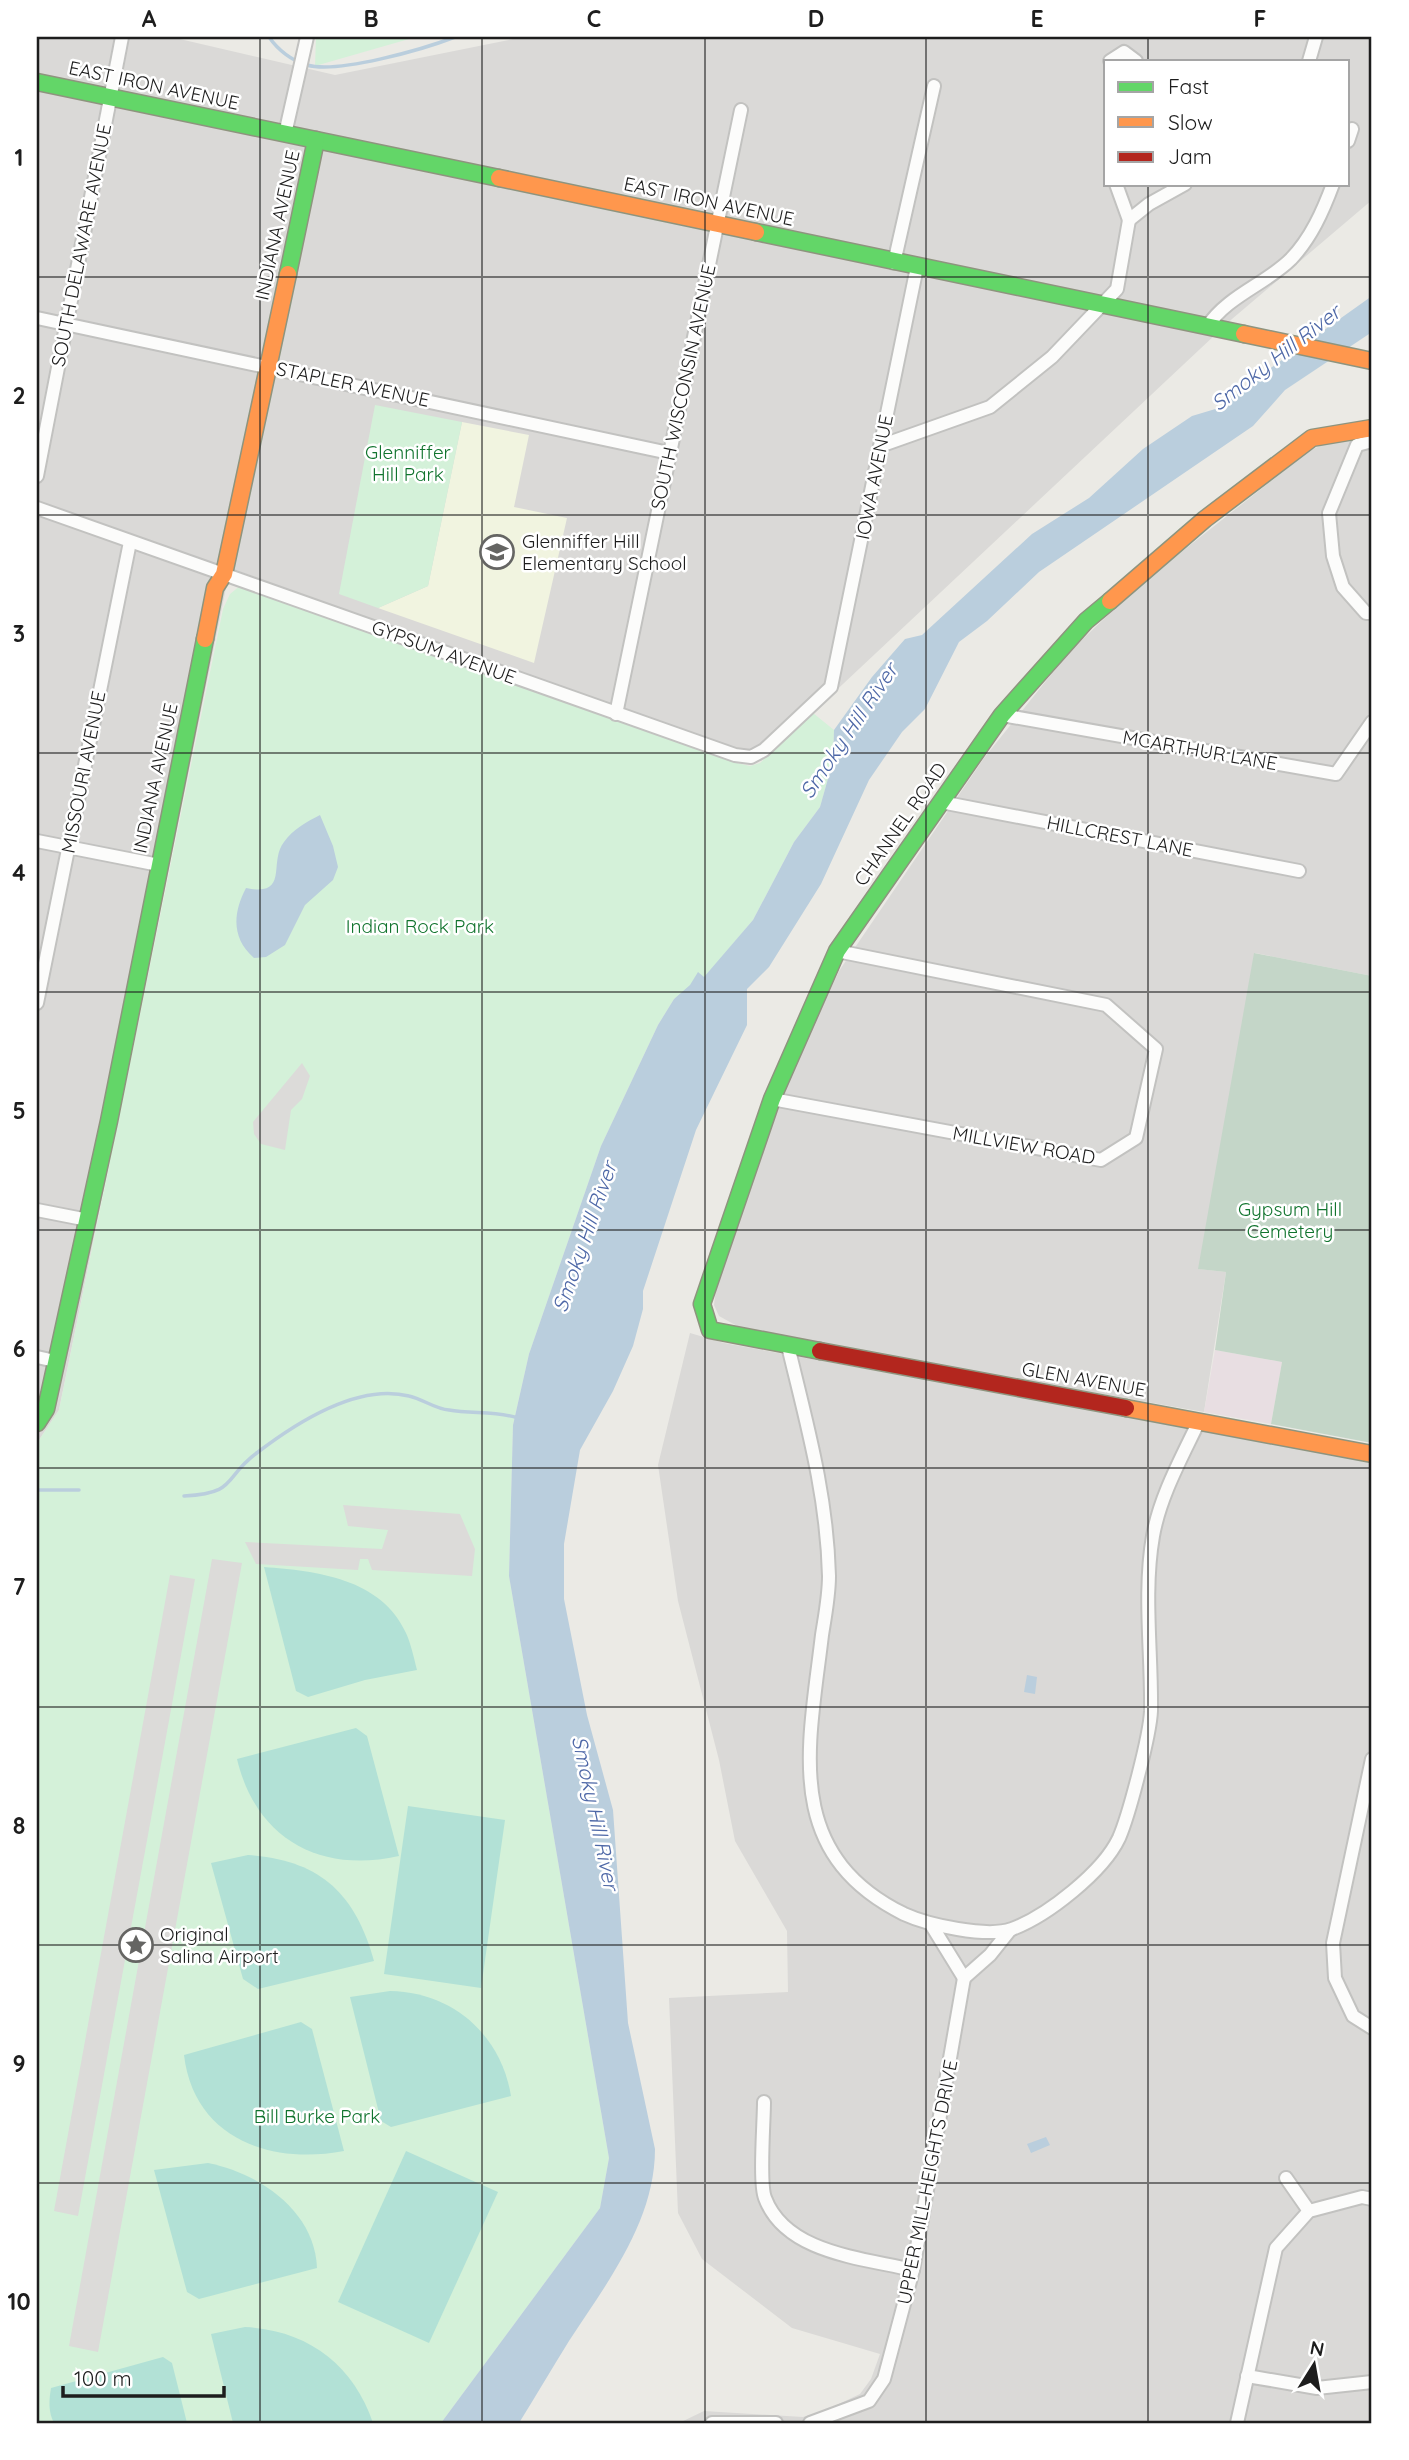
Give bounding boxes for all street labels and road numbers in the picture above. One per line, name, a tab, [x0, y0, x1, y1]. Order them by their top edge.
street label: EAST IRON AVENUE	[67, 55, 241, 115]
street label: SOUTH DELAWARE AVENUE	[46, 122, 116, 368]
street label: INDIANA AVENUE	[249, 148, 305, 302]
street label: EAST IRON AVENUE	[622, 171, 796, 231]
street label: SOUTH WISCONSIN AVENUE	[645, 262, 721, 512]
street label: STAPLER AVENUE	[274, 356, 432, 412]
street label: IOWA AVENUE	[850, 412, 898, 542]
street label: GYPSUM AVENUE	[368, 615, 520, 689]
street label: MISSOURI AVENUE	[56, 689, 110, 855]
street label: INDIANA AVENUE	[127, 701, 183, 855]
street label: MCARTHUR LANE	[1121, 725, 1279, 775]
street label: CHANNEL ROAD	[849, 758, 951, 890]
street label: HILLCREST LANE	[1045, 810, 1195, 862]
street label: MILLVIEW ROAD	[951, 1121, 1097, 1169]
street label: GLEN AVENUE	[1020, 1356, 1148, 1402]
street label: UPPER MILL HEIGHTS DRIVE	[891, 2058, 963, 2306]

